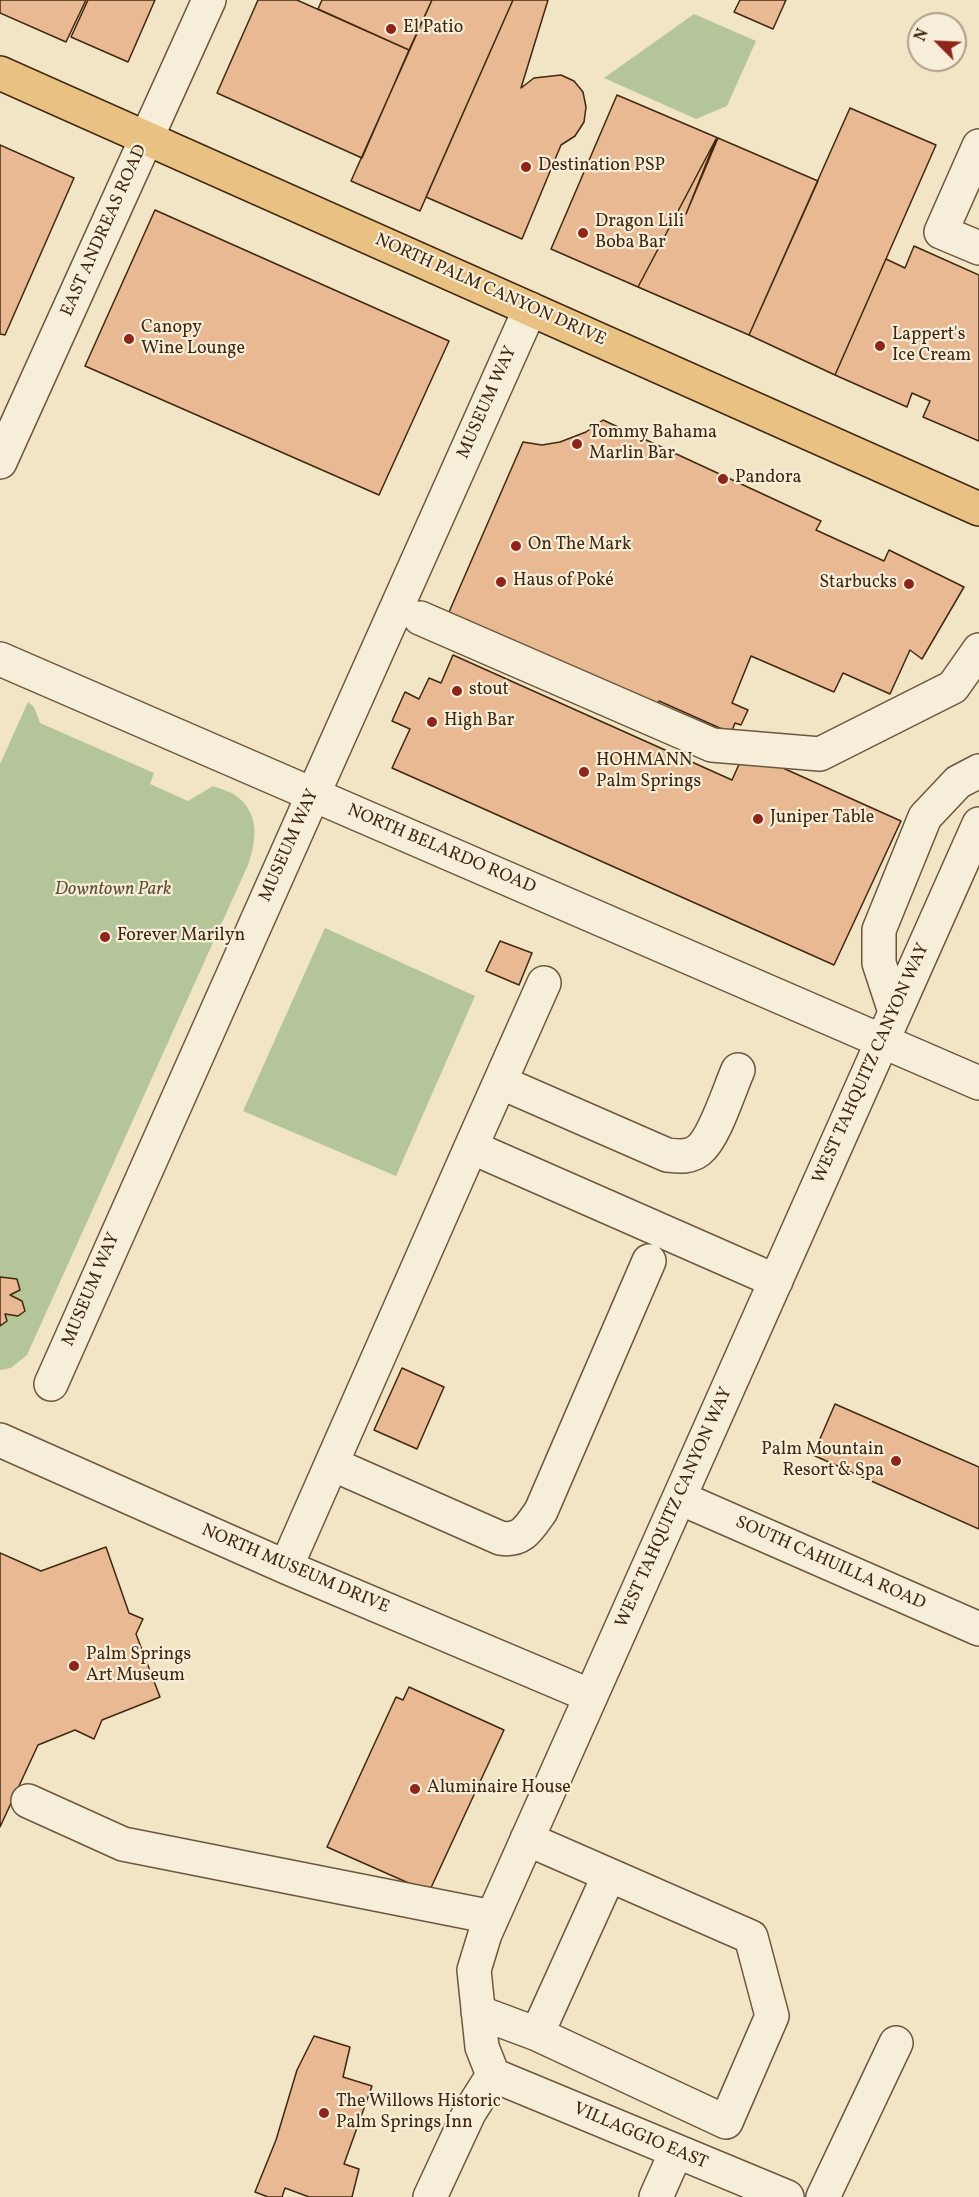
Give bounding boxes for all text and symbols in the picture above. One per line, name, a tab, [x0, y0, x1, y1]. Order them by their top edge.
north arrow	[907, 12, 967, 72]
place label: El Patio	[403, 18, 463, 40]
marker: El Patio	[384, 22, 398, 36]
text: N	[910, 26, 935, 45]
street label: EAST ANDREAS ROAD	[57, 142, 153, 320]
place label: Destination PSP	[538, 156, 665, 178]
marker: Destination PSP	[519, 160, 533, 174]
place label: Dragon Lili Boba Bar	[595, 212, 684, 254]
marker: Dragon Lili Boba Bar	[576, 226, 590, 240]
street label: NORTH PALM CANYON DRIVE	[371, 230, 609, 352]
place label: Canopy Wine Lounge	[141, 318, 245, 360]
place label: Lappert's Ice Cream	[892, 325, 971, 368]
marker: Canopy Wine Lounge	[122, 332, 136, 346]
marker: Lappert's Ice Cream	[873, 339, 887, 353]
street label: MUSEUM WAY	[454, 343, 522, 463]
place label: Tommy Bahama Marlin Bar	[589, 423, 717, 466]
marker: Tommy Bahama Marlin Bar	[570, 437, 584, 451]
place label: Pandora	[735, 468, 801, 490]
marker: Pandora	[716, 472, 730, 486]
place label: On The Mark	[528, 535, 632, 557]
marker: On The Mark	[509, 539, 523, 553]
place label: Haus of Poké	[513, 571, 614, 593]
place label: Starbucks	[819, 573, 897, 595]
marker: Haus of Poké	[494, 575, 508, 589]
marker: Starbucks	[902, 577, 916, 591]
place label: stout	[469, 680, 509, 702]
marker: stout	[450, 684, 464, 698]
place label: High Bar	[444, 711, 514, 733]
marker: High Bar	[425, 715, 439, 729]
place label: HOHMANN Palm Springs	[596, 751, 701, 794]
marker: HOHMANN Palm Springs	[577, 765, 591, 779]
street label: MUSEUM WAY	[256, 786, 324, 906]
street label: NORTH BELARDO ROAD	[343, 800, 539, 900]
place label: Juniper Table	[770, 808, 874, 830]
marker: Juniper Table	[751, 812, 765, 826]
park label: Downtown Park	[55, 880, 171, 902]
place label: Forever Marilyn	[117, 926, 245, 948]
marker: Forever Marilyn	[98, 930, 112, 944]
street label: WEST TAHQUITZ CANYON WAY	[809, 940, 935, 1188]
street label: MUSEUM WAY	[58, 1230, 126, 1350]
street label: WEST TAHQUITZ CANYON WAY	[612, 1384, 738, 1632]
place label: Palm Mountain Resort & Spa	[761, 1440, 884, 1482]
marker: Palm Mountain Resort & Spa	[889, 1454, 903, 1468]
street label: SOUTH CAHUILLA ROAD	[732, 1512, 928, 1616]
street label: NORTH MUSEUM DRIVE	[198, 1521, 392, 1619]
place label: Palm Springs Art Museum	[86, 1645, 191, 1688]
marker: Palm Springs Art Museum	[67, 1659, 81, 1673]
place label: Aluminaire House	[427, 1778, 571, 1800]
marker: Aluminaire House	[408, 1782, 422, 1796]
place label: The Willows Historic Palm Springs Inn	[336, 2092, 501, 2134]
street label: VILLAGGIO EAST	[570, 2099, 710, 2175]
marker: The Willows Historic Palm Springs Inn	[317, 2106, 331, 2120]

